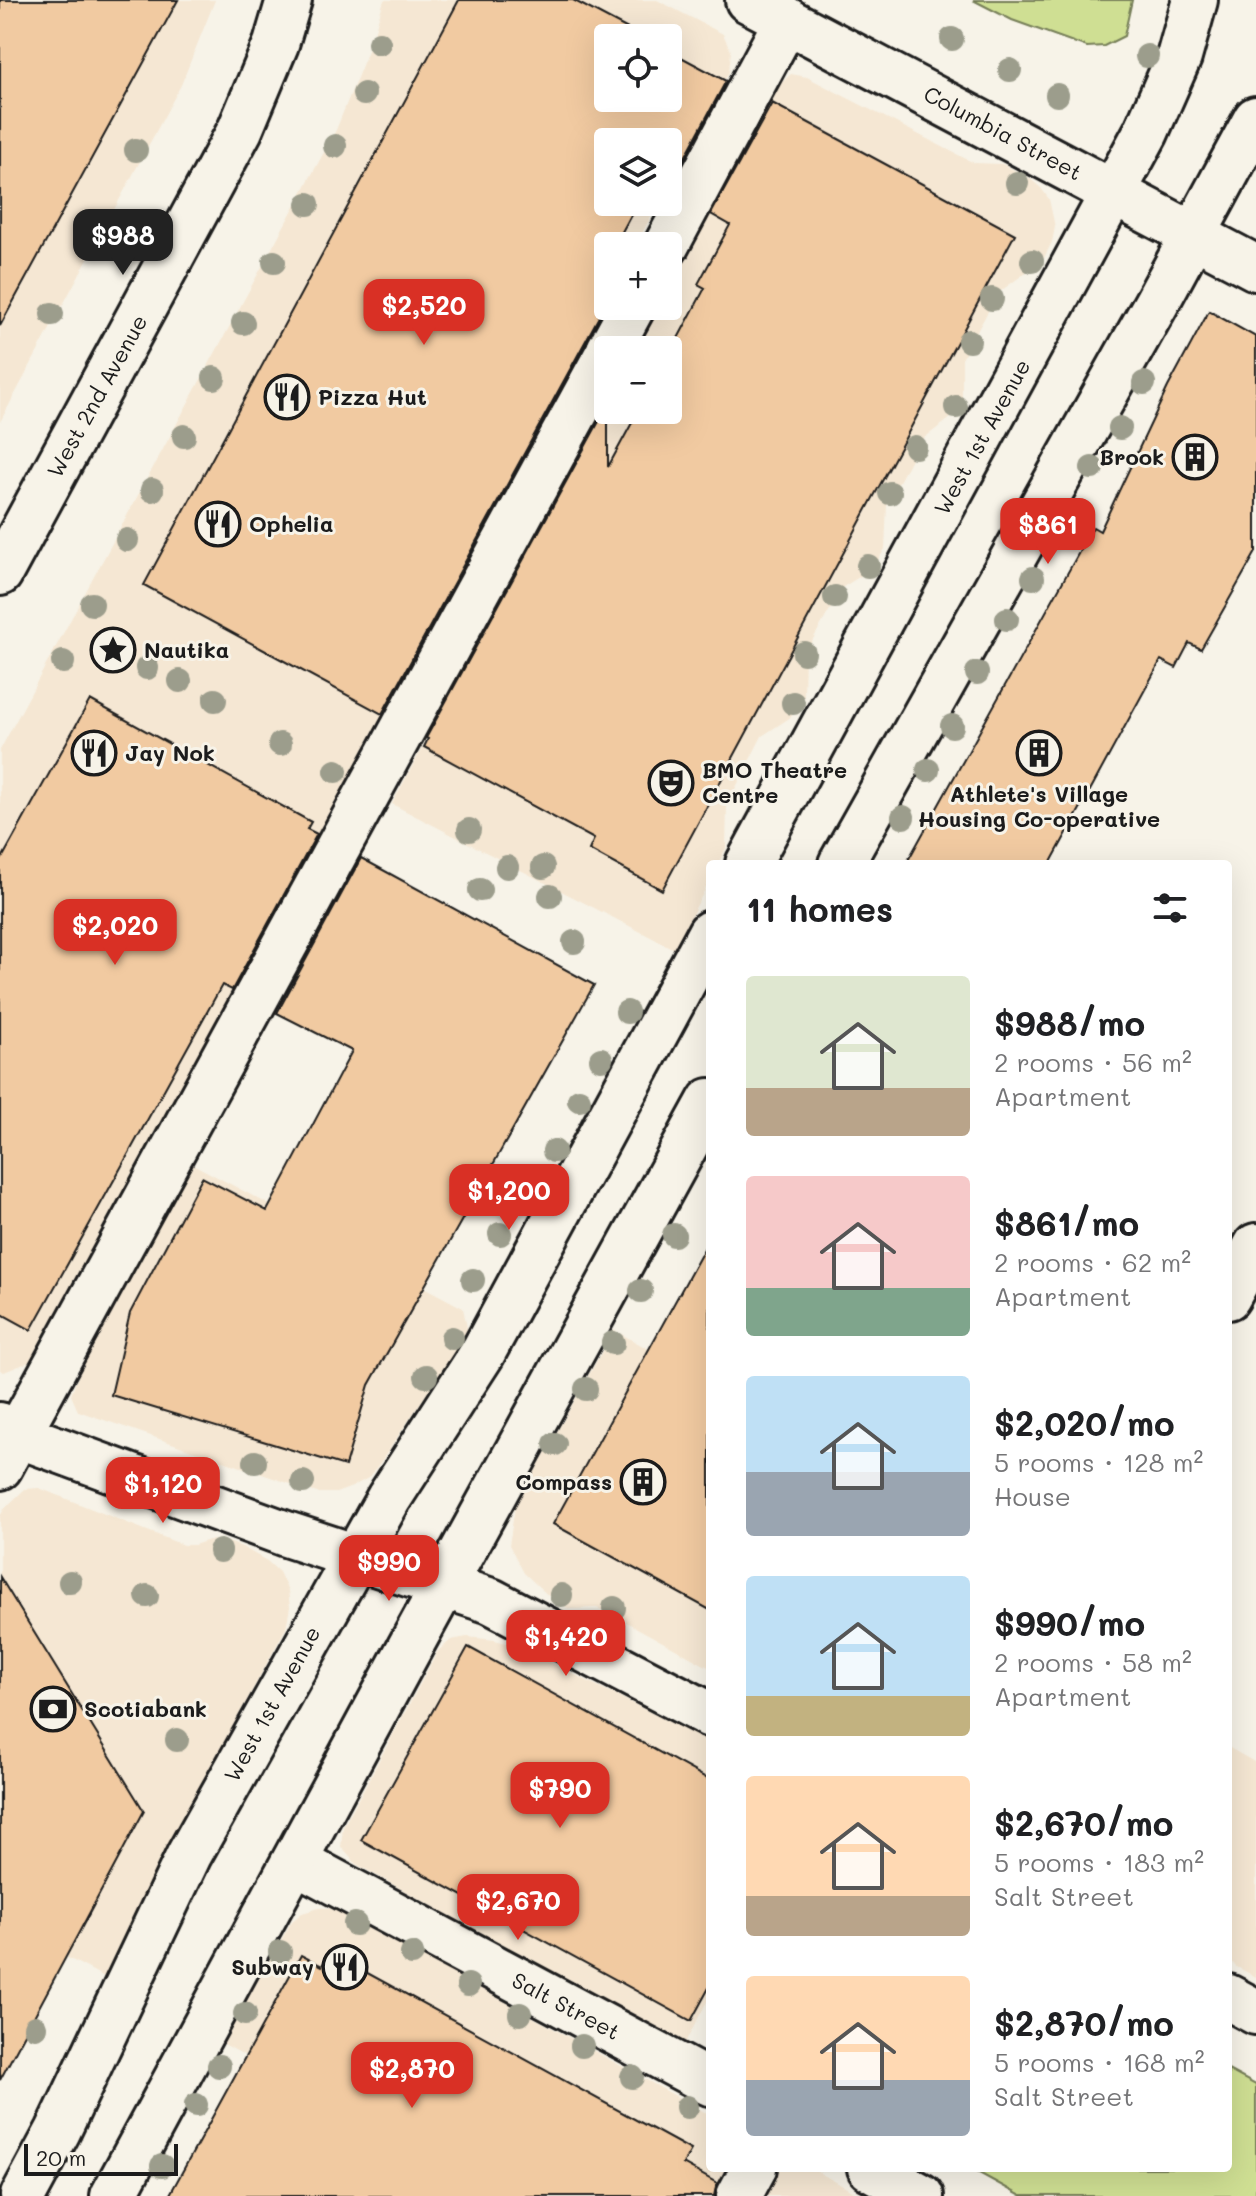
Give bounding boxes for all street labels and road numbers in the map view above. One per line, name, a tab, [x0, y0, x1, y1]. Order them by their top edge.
street label: Columbia Street	[919, 79, 1087, 187]
street label: West 2nd Avenue	[40, 309, 153, 482]
street label: West 1st Avenue	[927, 354, 1036, 520]
street label: West 1st Avenue	[217, 1621, 326, 1787]
street label: Salt Street	[507, 1965, 625, 2046]

